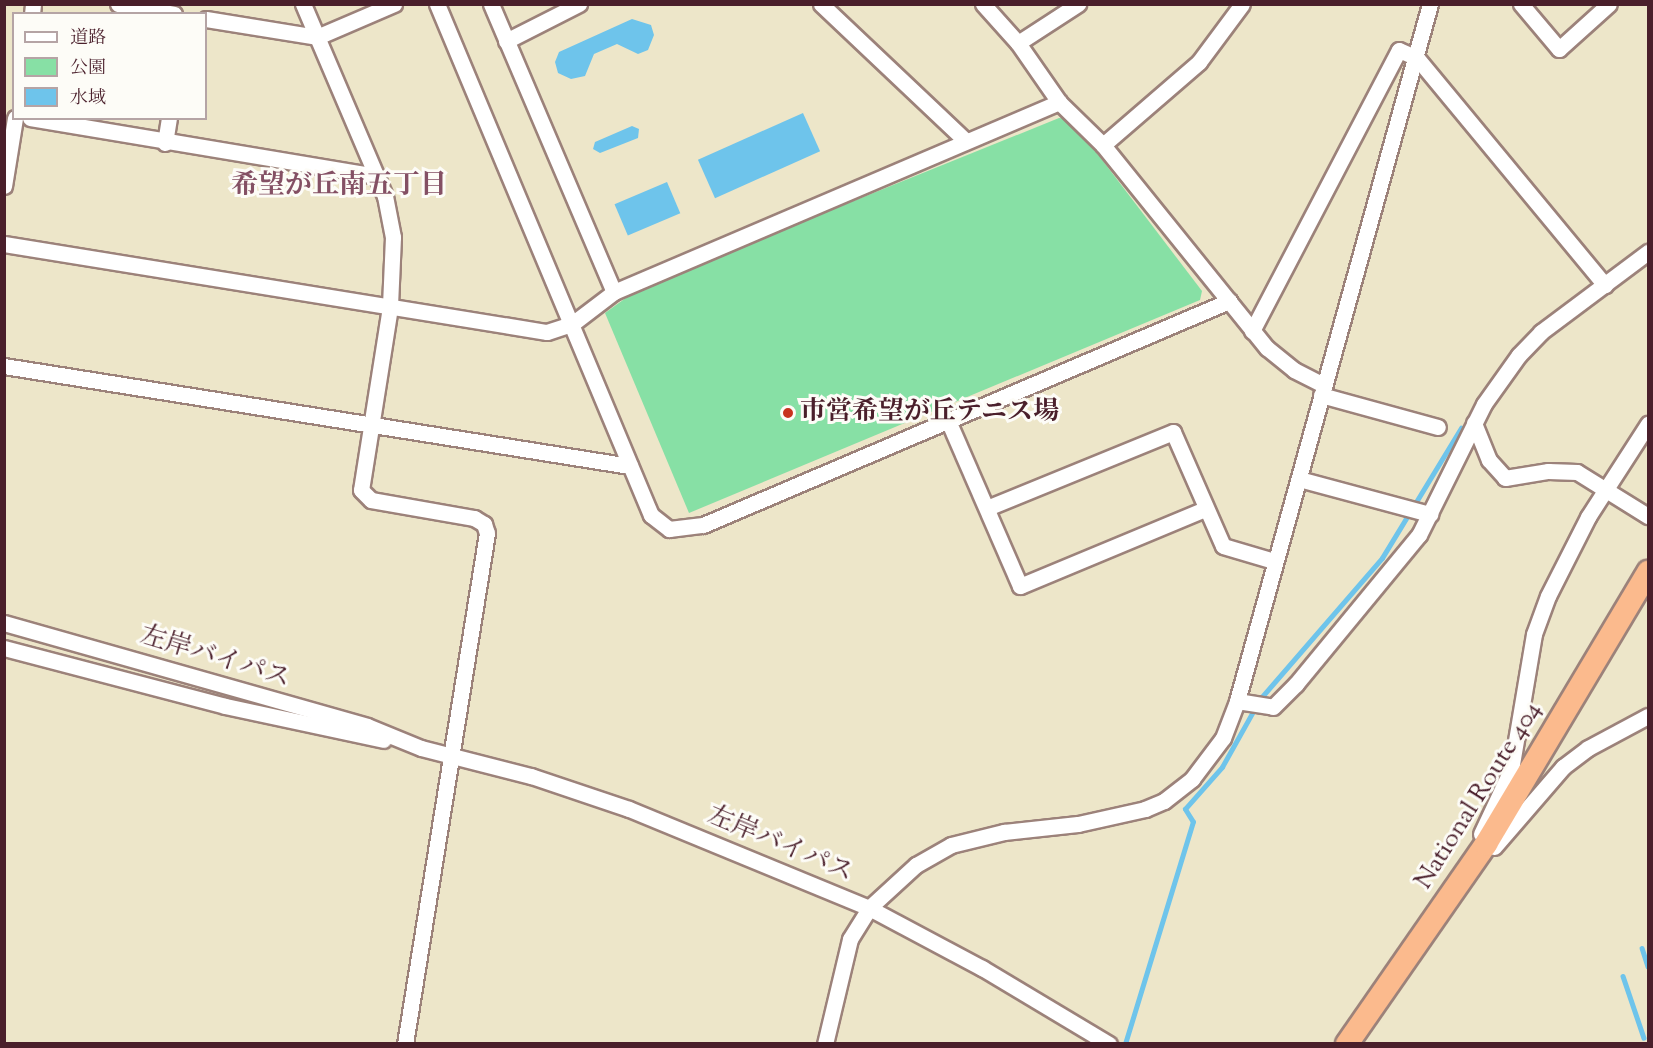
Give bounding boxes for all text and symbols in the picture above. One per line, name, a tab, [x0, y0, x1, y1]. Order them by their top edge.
legend	[12, 12, 207, 120]
text: 道路	[70, 26, 106, 52]
text: 公園	[70, 56, 106, 82]
text: 水域	[70, 86, 106, 112]
district label: 希望が丘南五丁目	[231, 171, 447, 203]
place label: 市営希望が丘テニス場	[800, 397, 1060, 429]
marker: 市営希望が丘テニス場	[781, 406, 795, 420]
street label: 左岸バイパス	[136, 620, 294, 696]
street label: National Route 404	[1409, 697, 1549, 895]
street label: 左岸バイパス	[702, 800, 858, 890]

